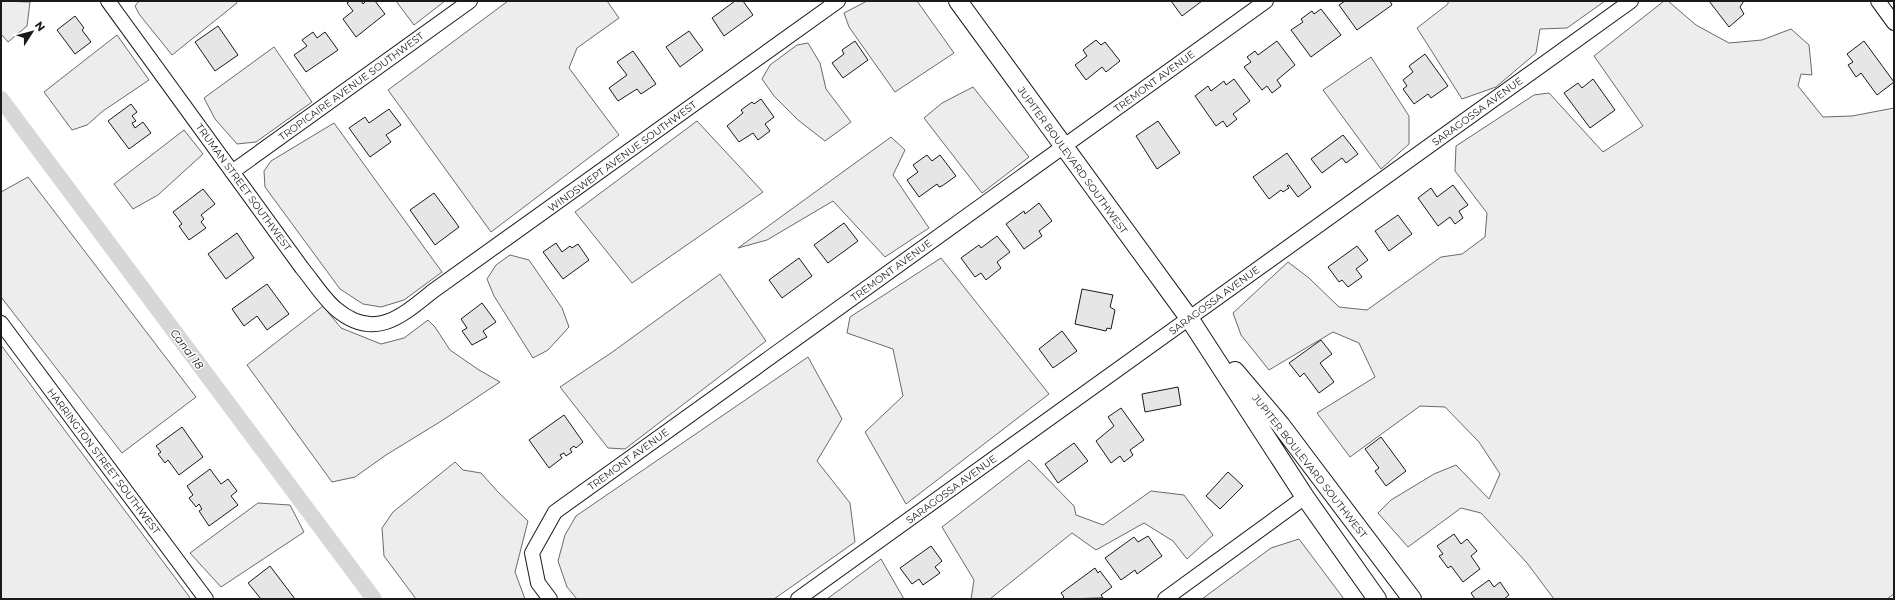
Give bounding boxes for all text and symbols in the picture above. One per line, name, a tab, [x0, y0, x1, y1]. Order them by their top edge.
north arrow	[12, 12, 52, 52]
text: N	[32, 18, 48, 34]
street label: TROPICAIRE AVENUE SOUTHWEST	[276, 29, 427, 143]
street label: TREMONT AVENUE	[1111, 47, 1198, 115]
street label: SARAGOSSA AVENUE	[1429, 74, 1525, 149]
street label: JUPITER BOULEVARD SOUTHWEST	[1014, 83, 1131, 237]
street label: WINDSWEPT AVENUE SOUTHWEST	[545, 98, 699, 215]
street label: TRUMAN STREET SOUTHWEST	[193, 121, 294, 254]
street label: TREMONT AVENUE	[848, 236, 935, 304]
street label: SARAGOSSA AVENUE	[1166, 263, 1262, 338]
water label: Canal 18	[167, 326, 207, 372]
street label: HARRINGTON STREET SOUTHWEST	[44, 386, 163, 537]
street label: JUPITER BOULEVARD SOUTHWEST	[1249, 391, 1370, 541]
street label: TREMONT AVENUE	[585, 425, 672, 493]
street label: SARAGOSSA AVENUE	[903, 452, 999, 527]

